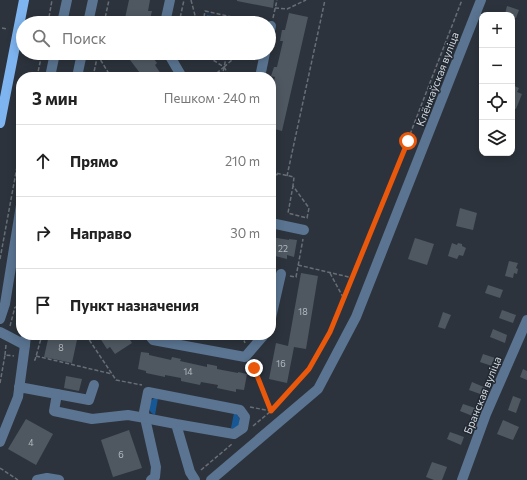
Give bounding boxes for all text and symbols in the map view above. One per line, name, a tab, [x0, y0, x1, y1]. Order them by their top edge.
map controls	[479, 12, 515, 156]
button: +	[479, 12, 515, 48]
search box	[16, 16, 276, 60]
icon: search	[30, 27, 52, 49]
text: Поиск	[62, 29, 106, 47]
street label: Клёнкаўская вуліца	[413, 30, 461, 128]
button: −	[479, 48, 515, 84]
button: locate	[479, 84, 515, 120]
text: 3 мин	[32, 88, 78, 109]
text: Пешком · 240 m	[164, 90, 260, 106]
button: layers	[479, 120, 515, 156]
route start	[399, 132, 417, 150]
icon: ahead	[32, 150, 54, 172]
text: Прямо	[70, 152, 118, 170]
text: 210 m	[225, 153, 260, 169]
icon: right	[32, 222, 54, 244]
text: Направо	[70, 224, 132, 242]
text: 30 m	[230, 225, 260, 241]
house number: 22	[278, 243, 288, 254]
icon: arrive	[32, 294, 54, 316]
text: Пункт назначения	[70, 296, 199, 314]
house number: 18	[298, 306, 308, 317]
house number: 8	[58, 342, 64, 353]
street label: Бранская вуліца	[460, 354, 504, 436]
house number: 16	[276, 358, 286, 369]
route end	[245, 359, 263, 377]
house number: 14	[183, 366, 193, 377]
house number: 4	[28, 437, 34, 448]
house number: 6	[118, 449, 124, 460]

